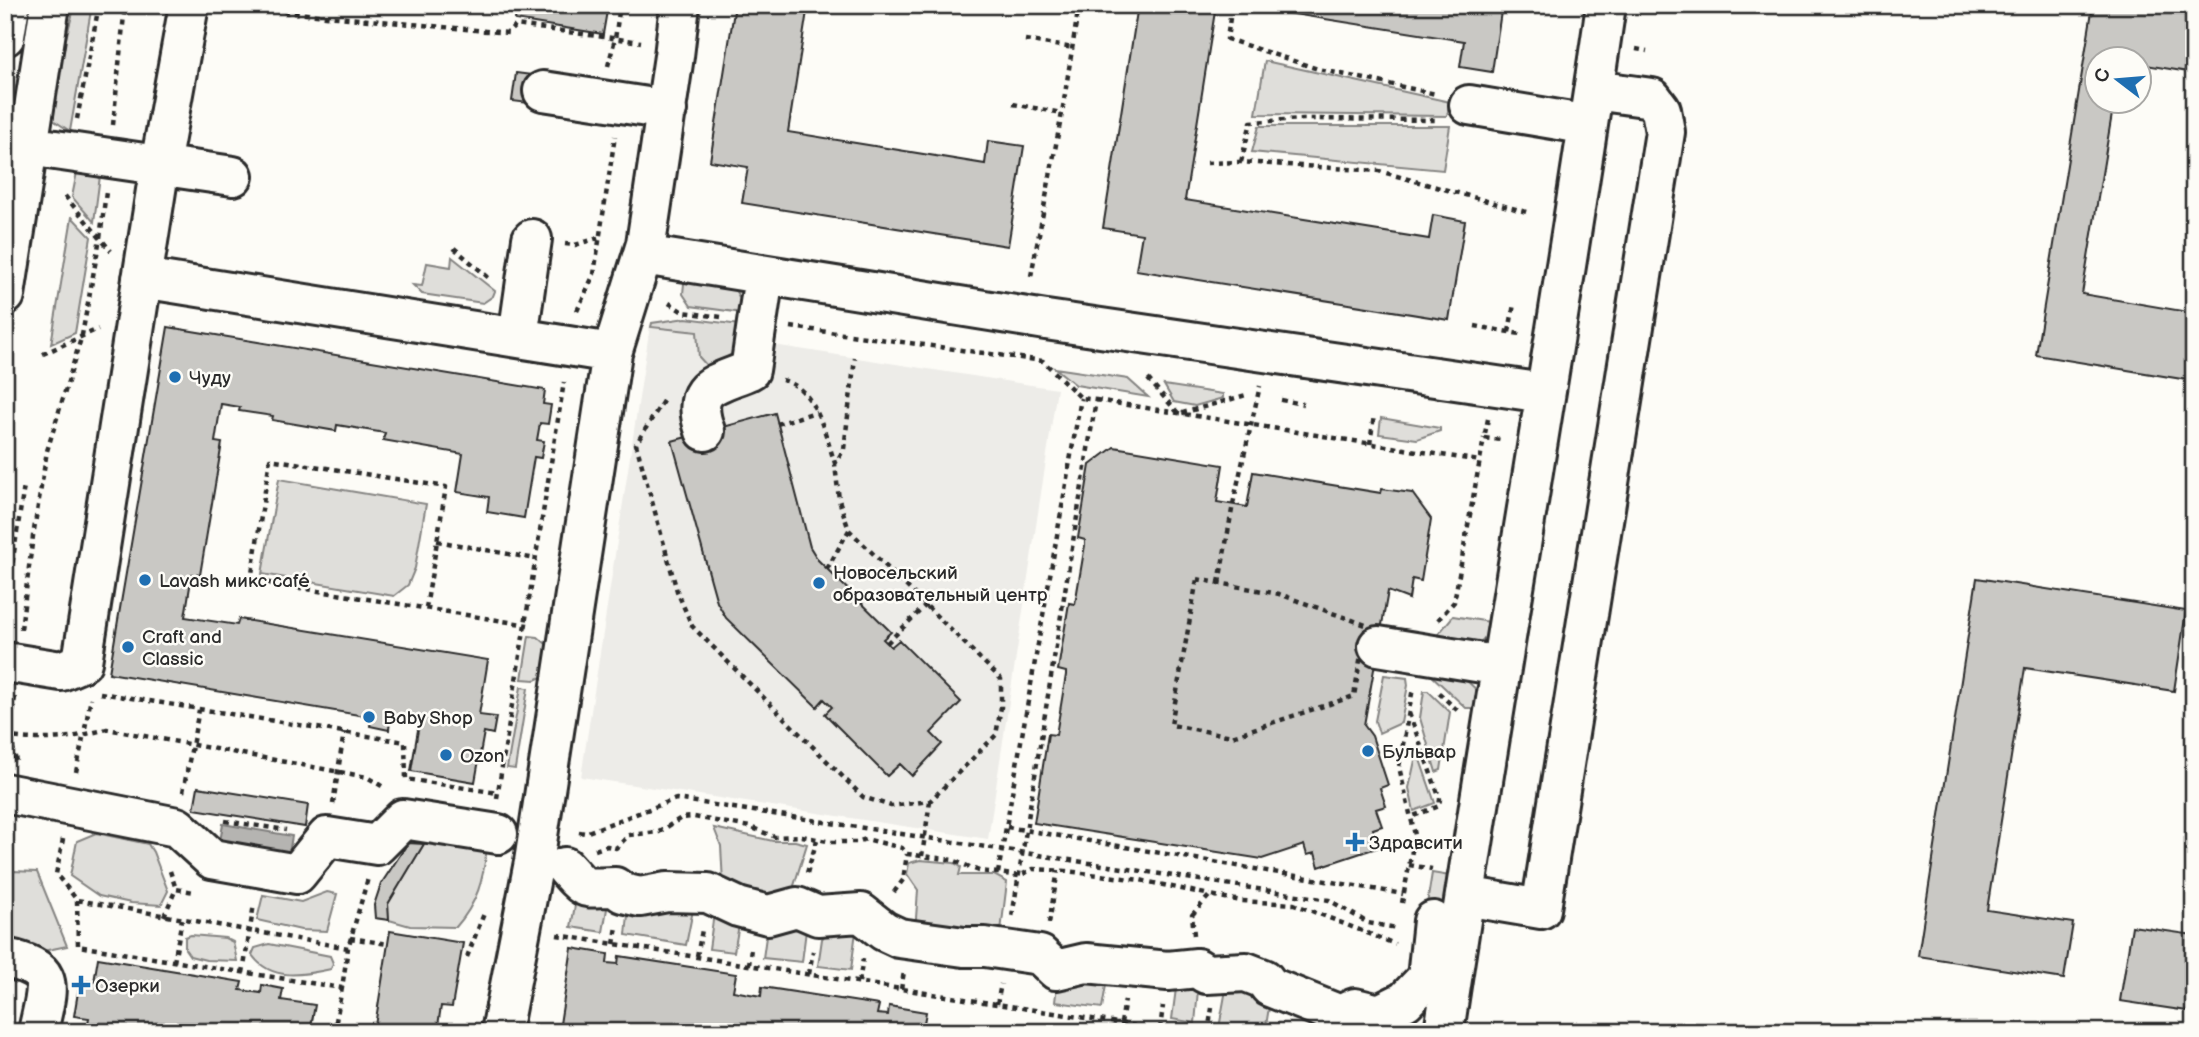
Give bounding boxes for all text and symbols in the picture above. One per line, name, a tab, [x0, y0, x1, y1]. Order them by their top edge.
north arrow	[2084, 46, 2154, 116]
text: С	[2090, 66, 2116, 85]
place label: Чуду	[189, 367, 231, 390]
marker: Чуду	[167, 369, 183, 385]
place label: Новосельский образовательный центр	[833, 562, 1048, 607]
place label: Lavash микс café	[159, 570, 310, 593]
marker: Lavash микс café	[137, 572, 153, 588]
marker: Новосельский образовательный центр	[811, 575, 827, 591]
place label: Craft and Classic	[142, 626, 222, 671]
marker: Craft and Classic	[120, 639, 136, 655]
place label: Baby Shop	[383, 707, 473, 730]
marker: Baby Shop	[361, 709, 377, 725]
place label: Бульвар	[1382, 741, 1456, 764]
marker: Бульвар	[1360, 743, 1376, 759]
place label: Ozon	[460, 745, 505, 768]
marker: Ozon	[438, 747, 454, 763]
place label: Здравсити	[1369, 832, 1463, 855]
marker: Здравсити	[1347, 834, 1363, 850]
place label: Озерки	[95, 975, 160, 998]
marker: Озерки	[73, 977, 89, 993]

